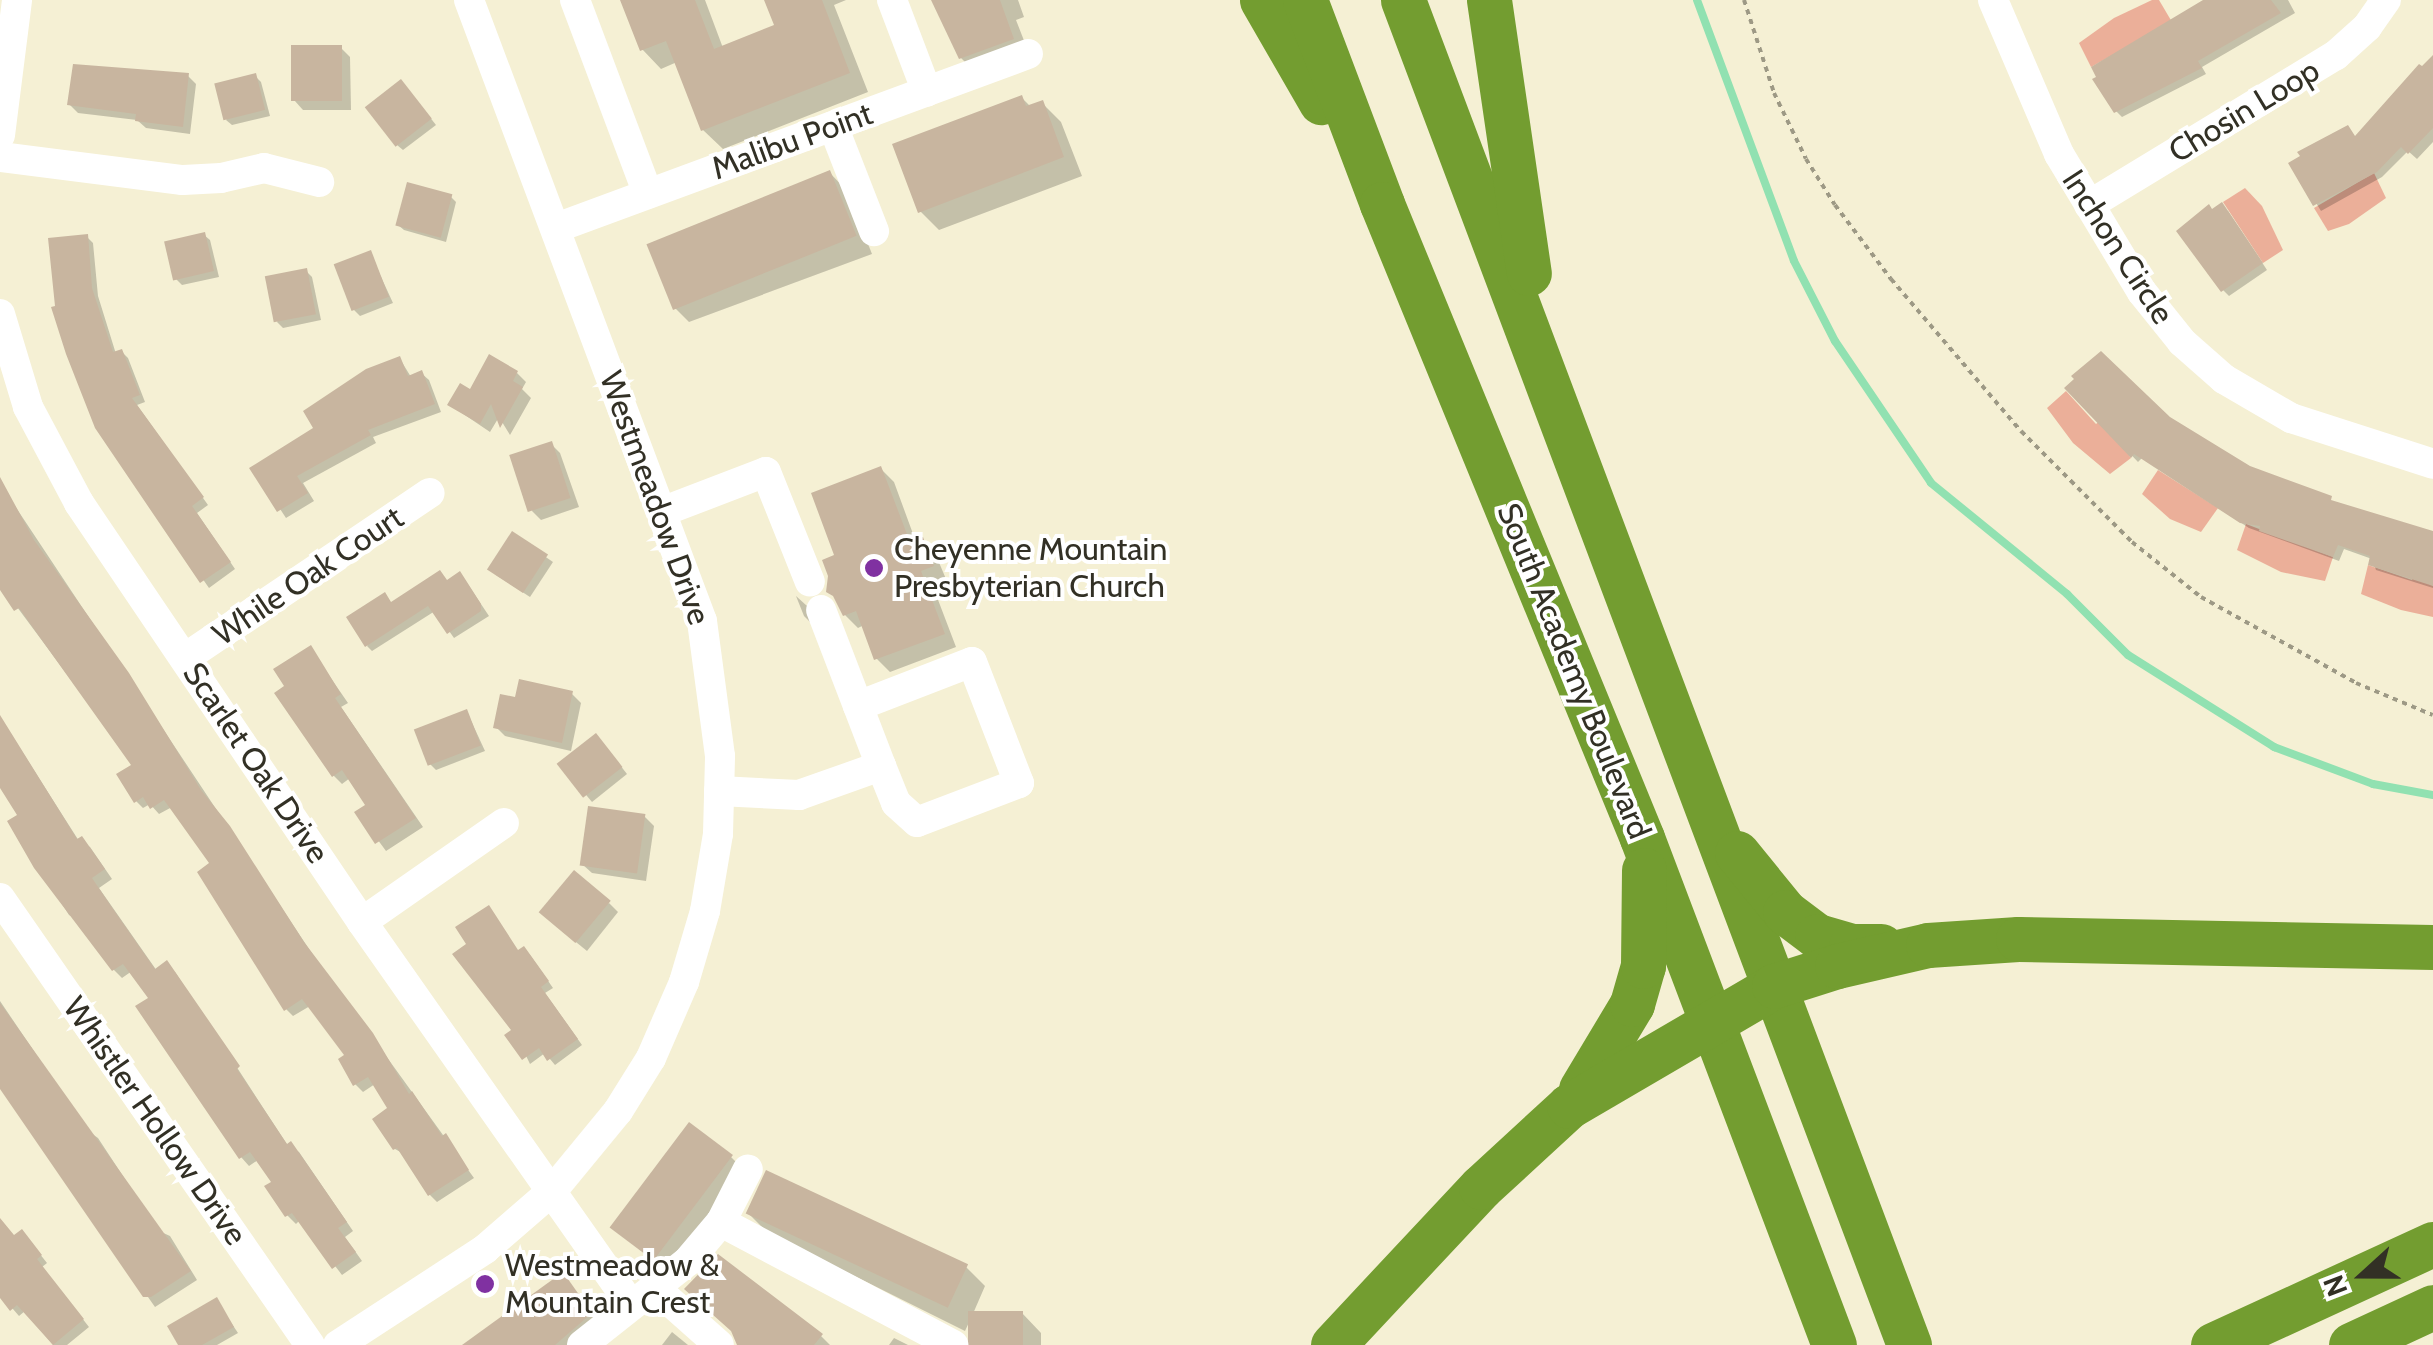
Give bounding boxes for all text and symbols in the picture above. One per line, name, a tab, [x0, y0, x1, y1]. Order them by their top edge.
street label: Chosin Loop	[2162, 51, 2326, 171]
street label: Malibu Point	[707, 94, 877, 188]
street label: Inchon Circle	[2054, 163, 2182, 331]
street label: Westmeadow Drive	[591, 366, 719, 630]
street label: While Oak Court	[206, 498, 410, 654]
street label: South Academy Boulevard	[1489, 498, 1659, 844]
place label: Cheyenne Mountain Presbyterian Church	[894, 531, 1167, 606]
marker: Cheyenne Mountain Presbyterian Church	[863, 557, 885, 579]
street label: Scarlet Oak Drive	[175, 655, 337, 871]
street label: Whistler Hollow Drive	[55, 990, 255, 1252]
north arrow	[2313, 1225, 2413, 1325]
place label: Westmeadow & Mountain Crest	[505, 1247, 719, 1322]
text: N	[2316, 1270, 2354, 1301]
marker: Westmeadow & Mountain Crest	[474, 1273, 496, 1295]

